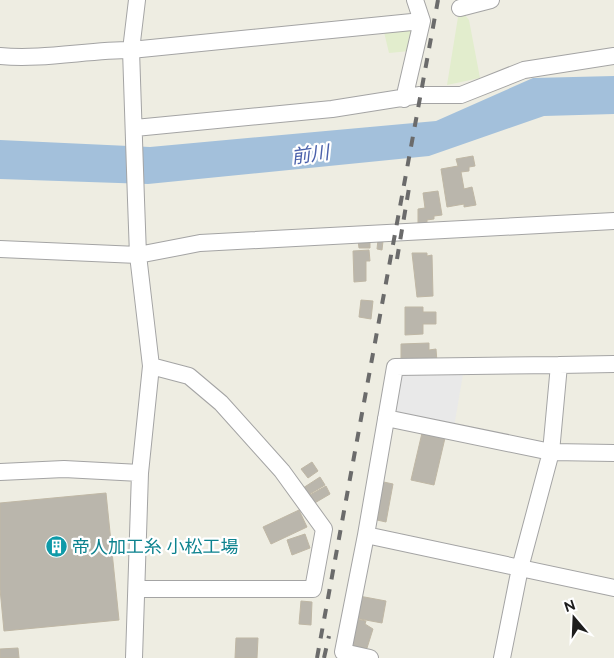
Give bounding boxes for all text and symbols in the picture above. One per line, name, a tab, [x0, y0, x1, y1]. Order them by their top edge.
water label: 前川	[290, 140, 332, 168]
building icon: 帝人加工糸 小松工場	[44, 534, 68, 558]
place label: 帝人加工糸 小松工場	[72, 536, 239, 557]
north arrow	[549, 593, 599, 643]
text: N	[562, 596, 577, 615]

